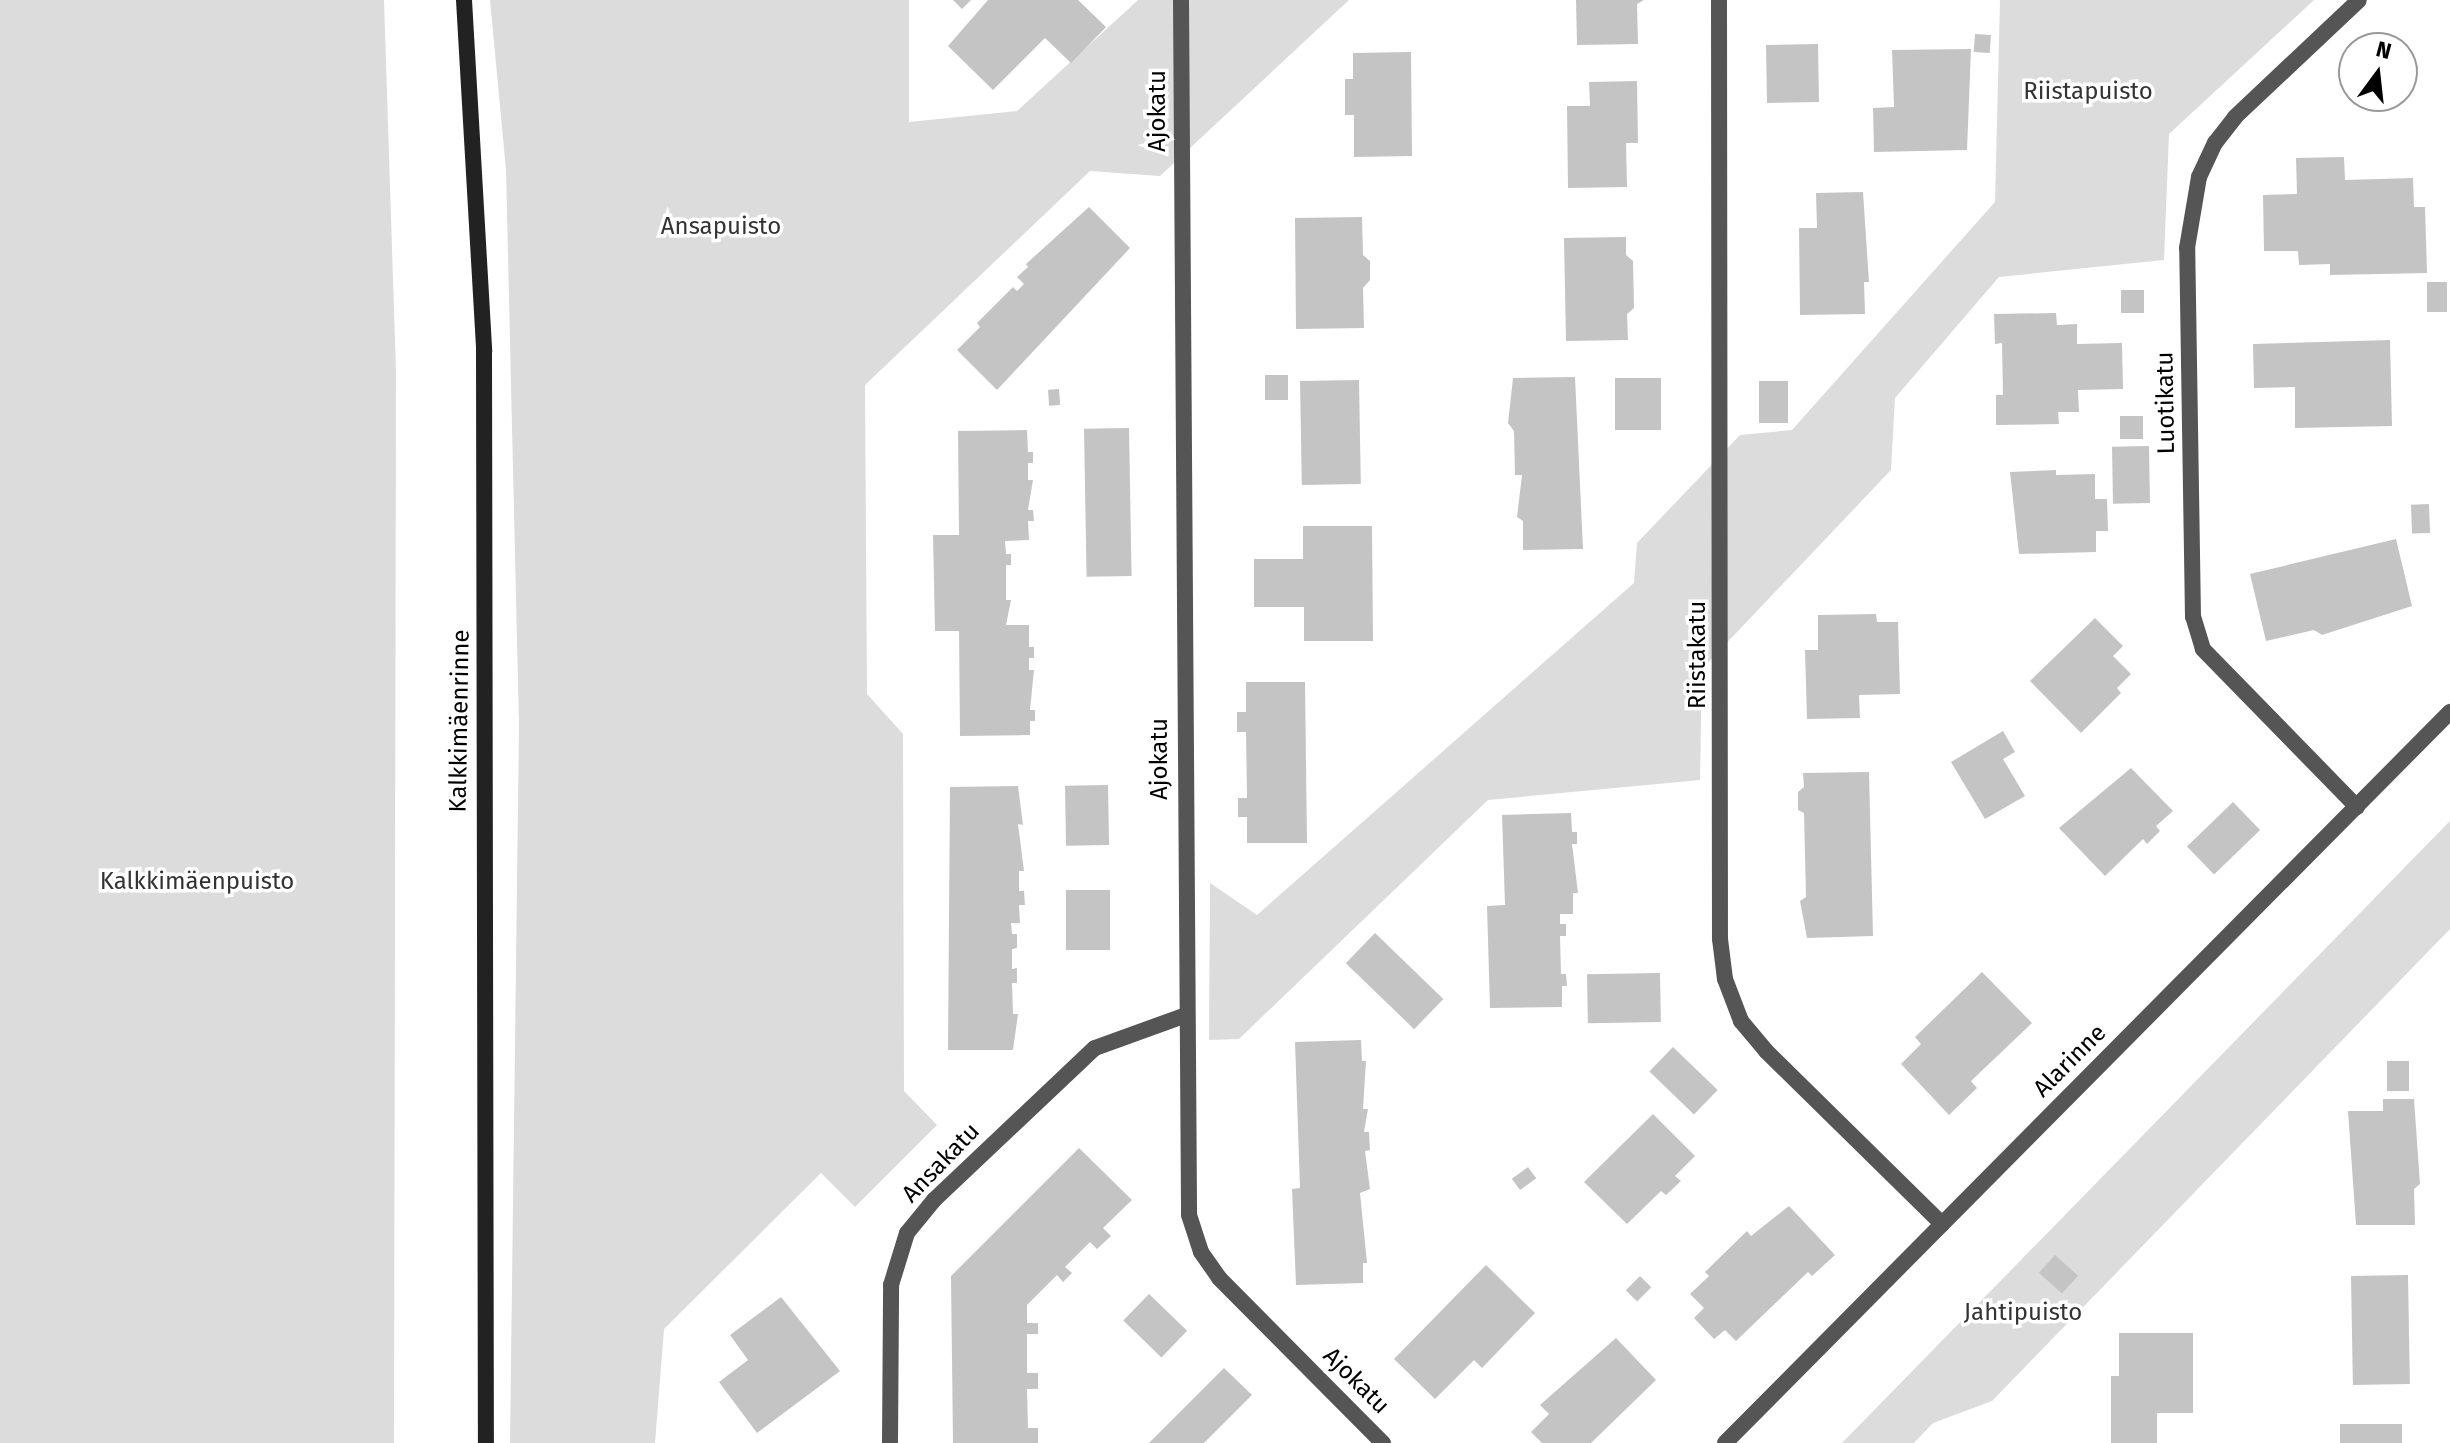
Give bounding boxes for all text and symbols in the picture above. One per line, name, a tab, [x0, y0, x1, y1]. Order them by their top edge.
north arrow	[2338, 32, 2418, 112]
text: N	[2373, 35, 2394, 65]
street label: Ajokatu	[1144, 70, 1172, 152]
park label: Riistapuisto	[2023, 78, 2153, 106]
park label: Ansapuisto	[661, 213, 781, 241]
street label: Luotikatu	[2151, 351, 2181, 455]
street label: Riistakatu	[1684, 601, 1712, 709]
street label: Kalkkimäenrinne	[444, 629, 476, 813]
street label: Ajokatu	[1146, 718, 1174, 800]
park label: Kalkkimäenpuisto	[100, 868, 294, 896]
street label: Alarinne	[2028, 1019, 2112, 1103]
street label: Ansakatu	[896, 1117, 986, 1209]
park label: Jahtipuisto	[1964, 1299, 2082, 1327]
street label: Ajokatu	[1317, 1342, 1395, 1420]

